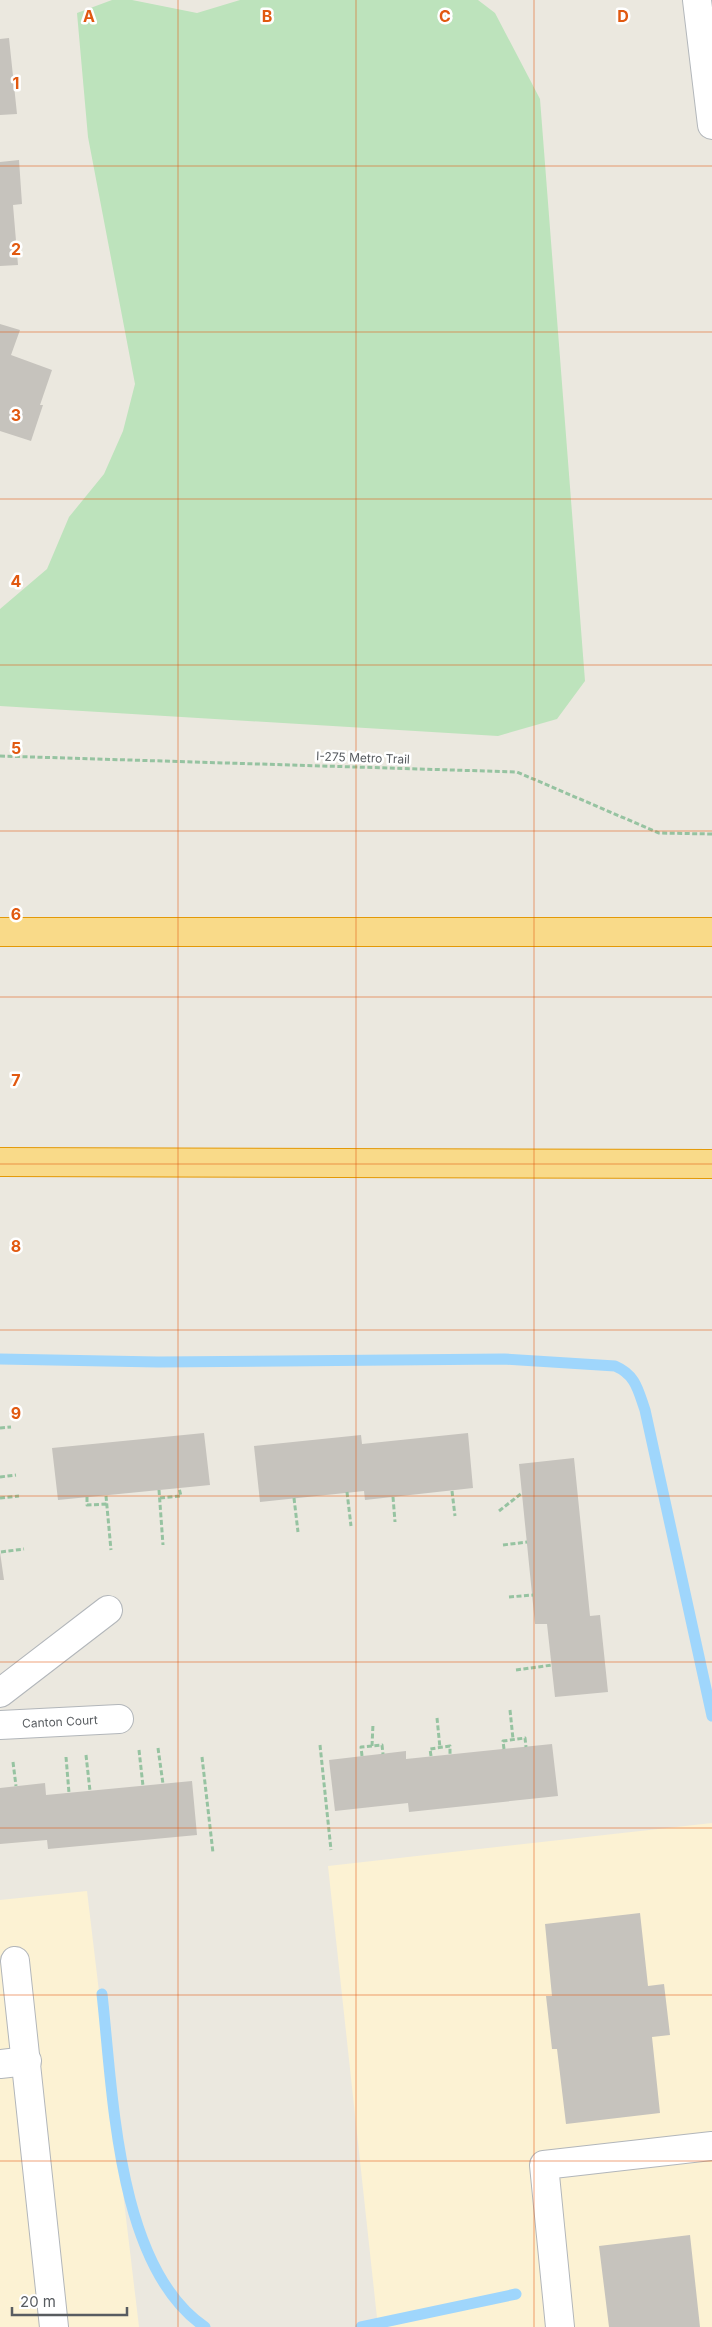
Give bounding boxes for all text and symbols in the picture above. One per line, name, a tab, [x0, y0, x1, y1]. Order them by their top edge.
text: A	[83, 6, 95, 26]
text: B	[262, 6, 272, 26]
text: C	[439, 6, 451, 26]
text: D	[617, 6, 629, 26]
text: 1	[13, 73, 19, 93]
text: 2	[11, 239, 21, 259]
text: 3	[11, 405, 21, 425]
text: 4	[11, 571, 22, 591]
text: 5	[11, 738, 21, 758]
street label: I-275 Metro Trail	[316, 748, 410, 767]
text: 6	[11, 904, 21, 924]
text: 7	[11, 1070, 21, 1090]
text: 8	[11, 1236, 21, 1256]
text: 9	[11, 1403, 21, 1423]
street label: Canton Court	[22, 1712, 98, 1731]
scale bar	[12, 2284, 128, 2316]
text: 20 m	[20, 2292, 56, 2311]

